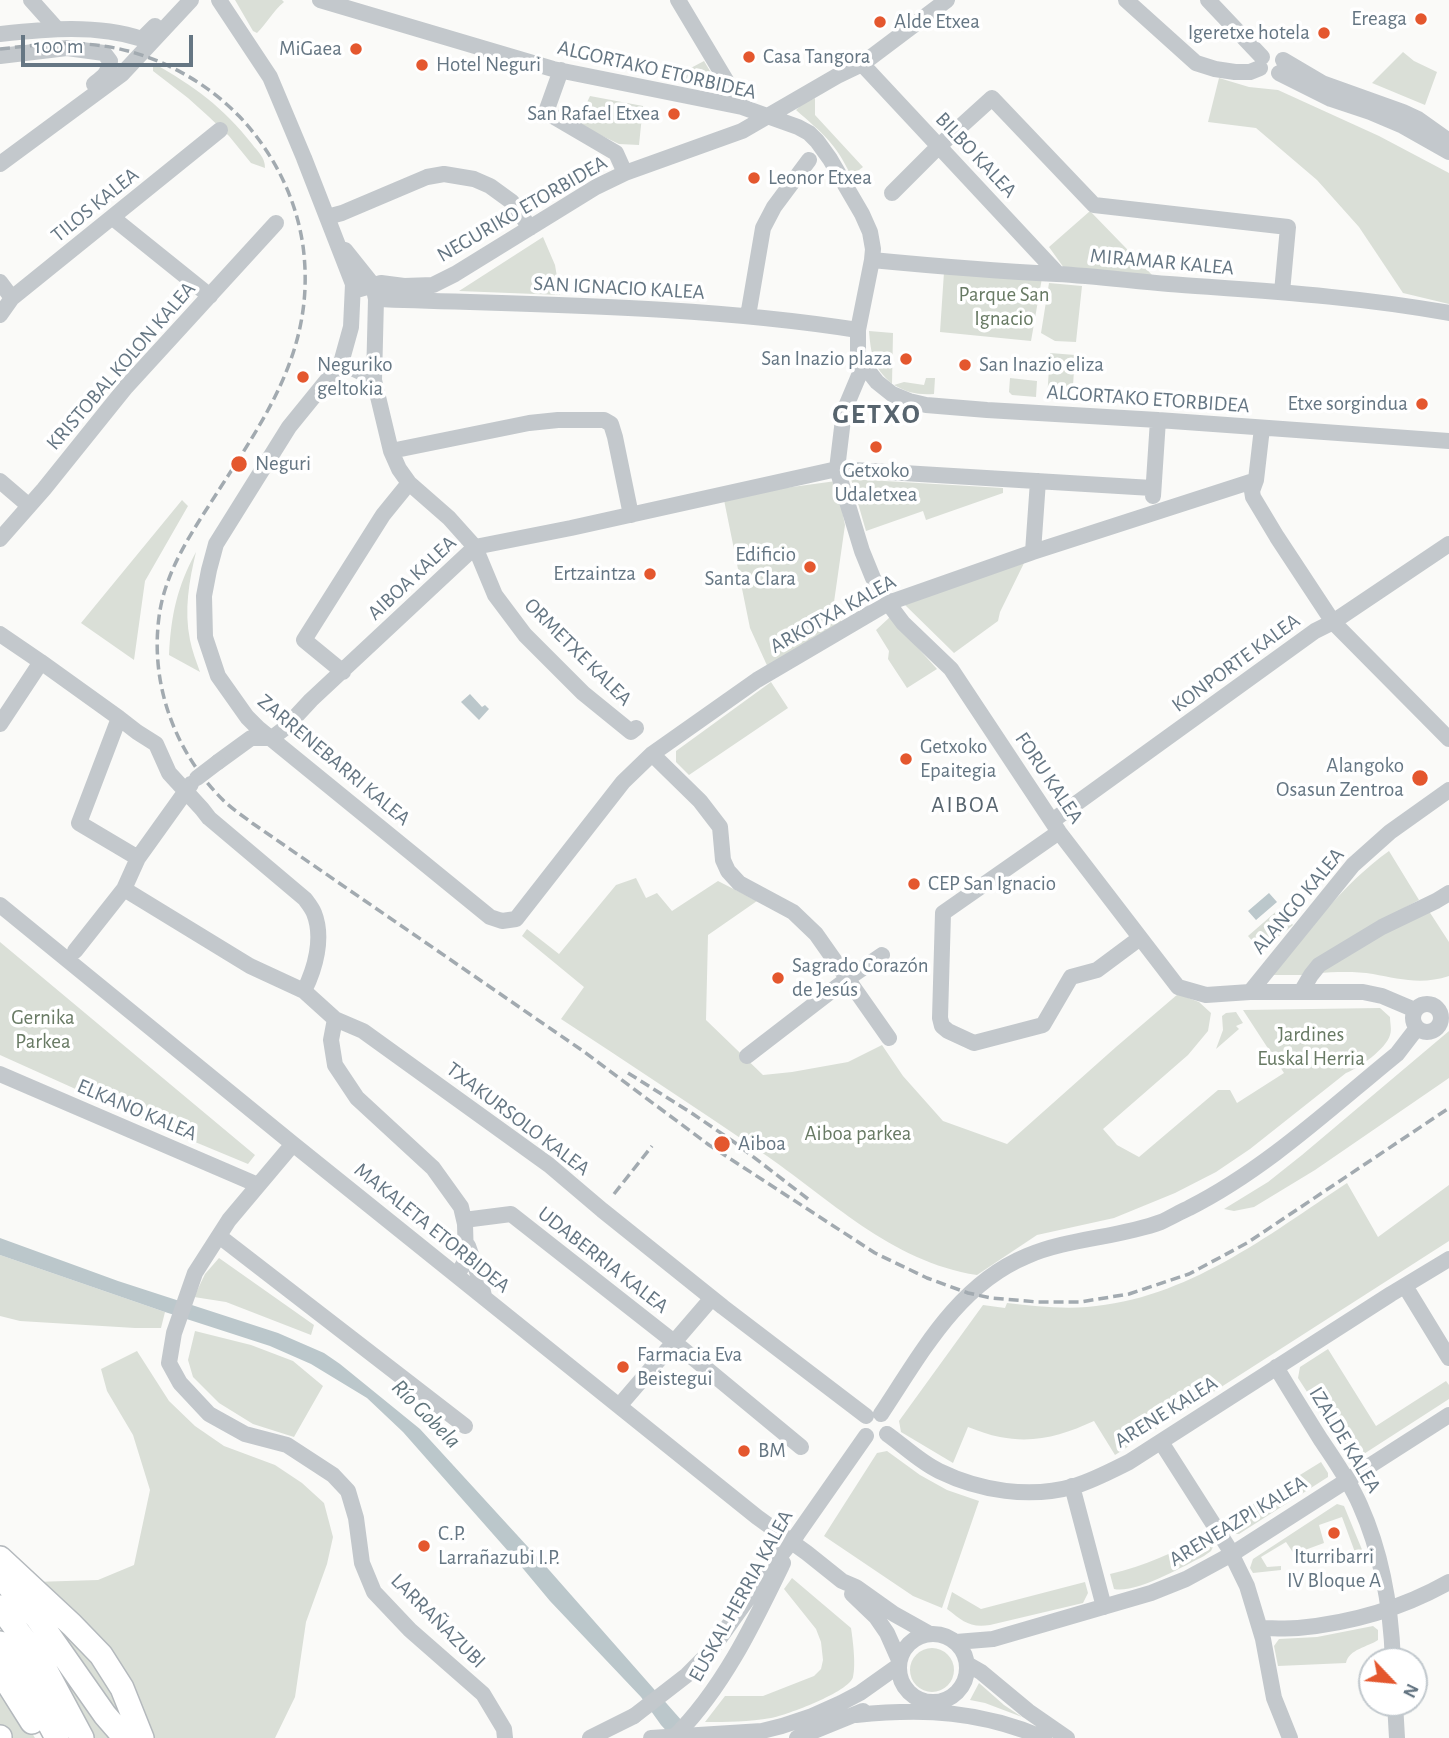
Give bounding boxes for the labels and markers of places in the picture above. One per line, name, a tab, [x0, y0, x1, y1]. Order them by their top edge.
place label: Ereaga	[1351, 6, 1407, 32]
place label: Alde Etxea	[894, 9, 980, 35]
marker: Ereaga	[1413, 11, 1429, 27]
marker: Alde Etxea	[872, 14, 888, 30]
place label: Igeretxe hotela	[1188, 20, 1310, 46]
marker: Igeretxe hotela	[1316, 25, 1332, 41]
place label: MiGaea	[279, 36, 342, 62]
marker: MiGaea	[348, 41, 364, 57]
place label: Casa Tangora	[763, 44, 870, 70]
marker: Casa Tangora	[741, 49, 757, 65]
place label: Hotel Neguri	[436, 52, 541, 78]
marker: Hotel Neguri	[414, 57, 430, 73]
place label: San Rafael Etxea	[527, 101, 660, 127]
marker: San Rafael Etxea	[666, 106, 682, 122]
place label: Leonor Etxea	[768, 165, 872, 191]
marker: Leonor Etxea	[746, 170, 762, 186]
place label: San Inazio plaza	[761, 346, 892, 372]
marker: San Inazio plaza	[898, 351, 914, 367]
place label: Neguriko geltokia	[317, 352, 393, 402]
place label: San Inazio eliza	[979, 352, 1104, 378]
marker: San Inazio eliza	[957, 357, 973, 373]
marker: Neguriko geltokia	[295, 369, 311, 385]
place label: Etxe sorgindua	[1288, 391, 1408, 417]
marker: Etxe sorgindua	[1414, 396, 1430, 412]
marker: Getxoko Udaletxea	[868, 439, 884, 455]
place label: Neguri	[255, 451, 311, 477]
marker: Neguri	[229, 454, 249, 474]
place label: Getxoko Udaletxea	[835, 458, 917, 508]
place label: Edificio Santa Clara	[704, 542, 796, 592]
marker: Edificio Santa Clara	[802, 559, 818, 575]
place label: Ertzaintza	[553, 561, 636, 587]
marker: Ertzaintza	[642, 566, 658, 582]
place label: Getxoko Epaitegia	[920, 734, 996, 784]
marker: Getxoko Epaitegia	[898, 751, 914, 767]
place label: Alangoko Osasun Zentroa	[1276, 753, 1404, 803]
marker: Alangoko Osasun Zentroa	[1410, 768, 1430, 788]
place label: CEP San Ignacio	[928, 871, 1056, 897]
marker: CEP San Ignacio	[906, 876, 922, 892]
place label: Sagrado Corazón de Jesús	[792, 953, 928, 1003]
marker: Sagrado Corazón de Jesús	[770, 970, 786, 986]
place label: Aiboa	[738, 1131, 786, 1157]
marker: Aiboa	[712, 1134, 732, 1154]
place label: Farmacia Eva Beistegui	[637, 1342, 742, 1392]
marker: Farmacia Eva Beistegui	[615, 1359, 631, 1375]
place label: BM	[758, 1438, 786, 1464]
marker: BM	[736, 1443, 752, 1459]
place label: C.P. Larrañazubi I.P.	[438, 1521, 560, 1571]
marker: Iturribarri IV Bloque A	[1326, 1525, 1342, 1541]
marker: C.P. Larrañazubi I.P.	[416, 1538, 432, 1554]
place label: Iturribarri IV Bloque A	[1287, 1544, 1381, 1594]

